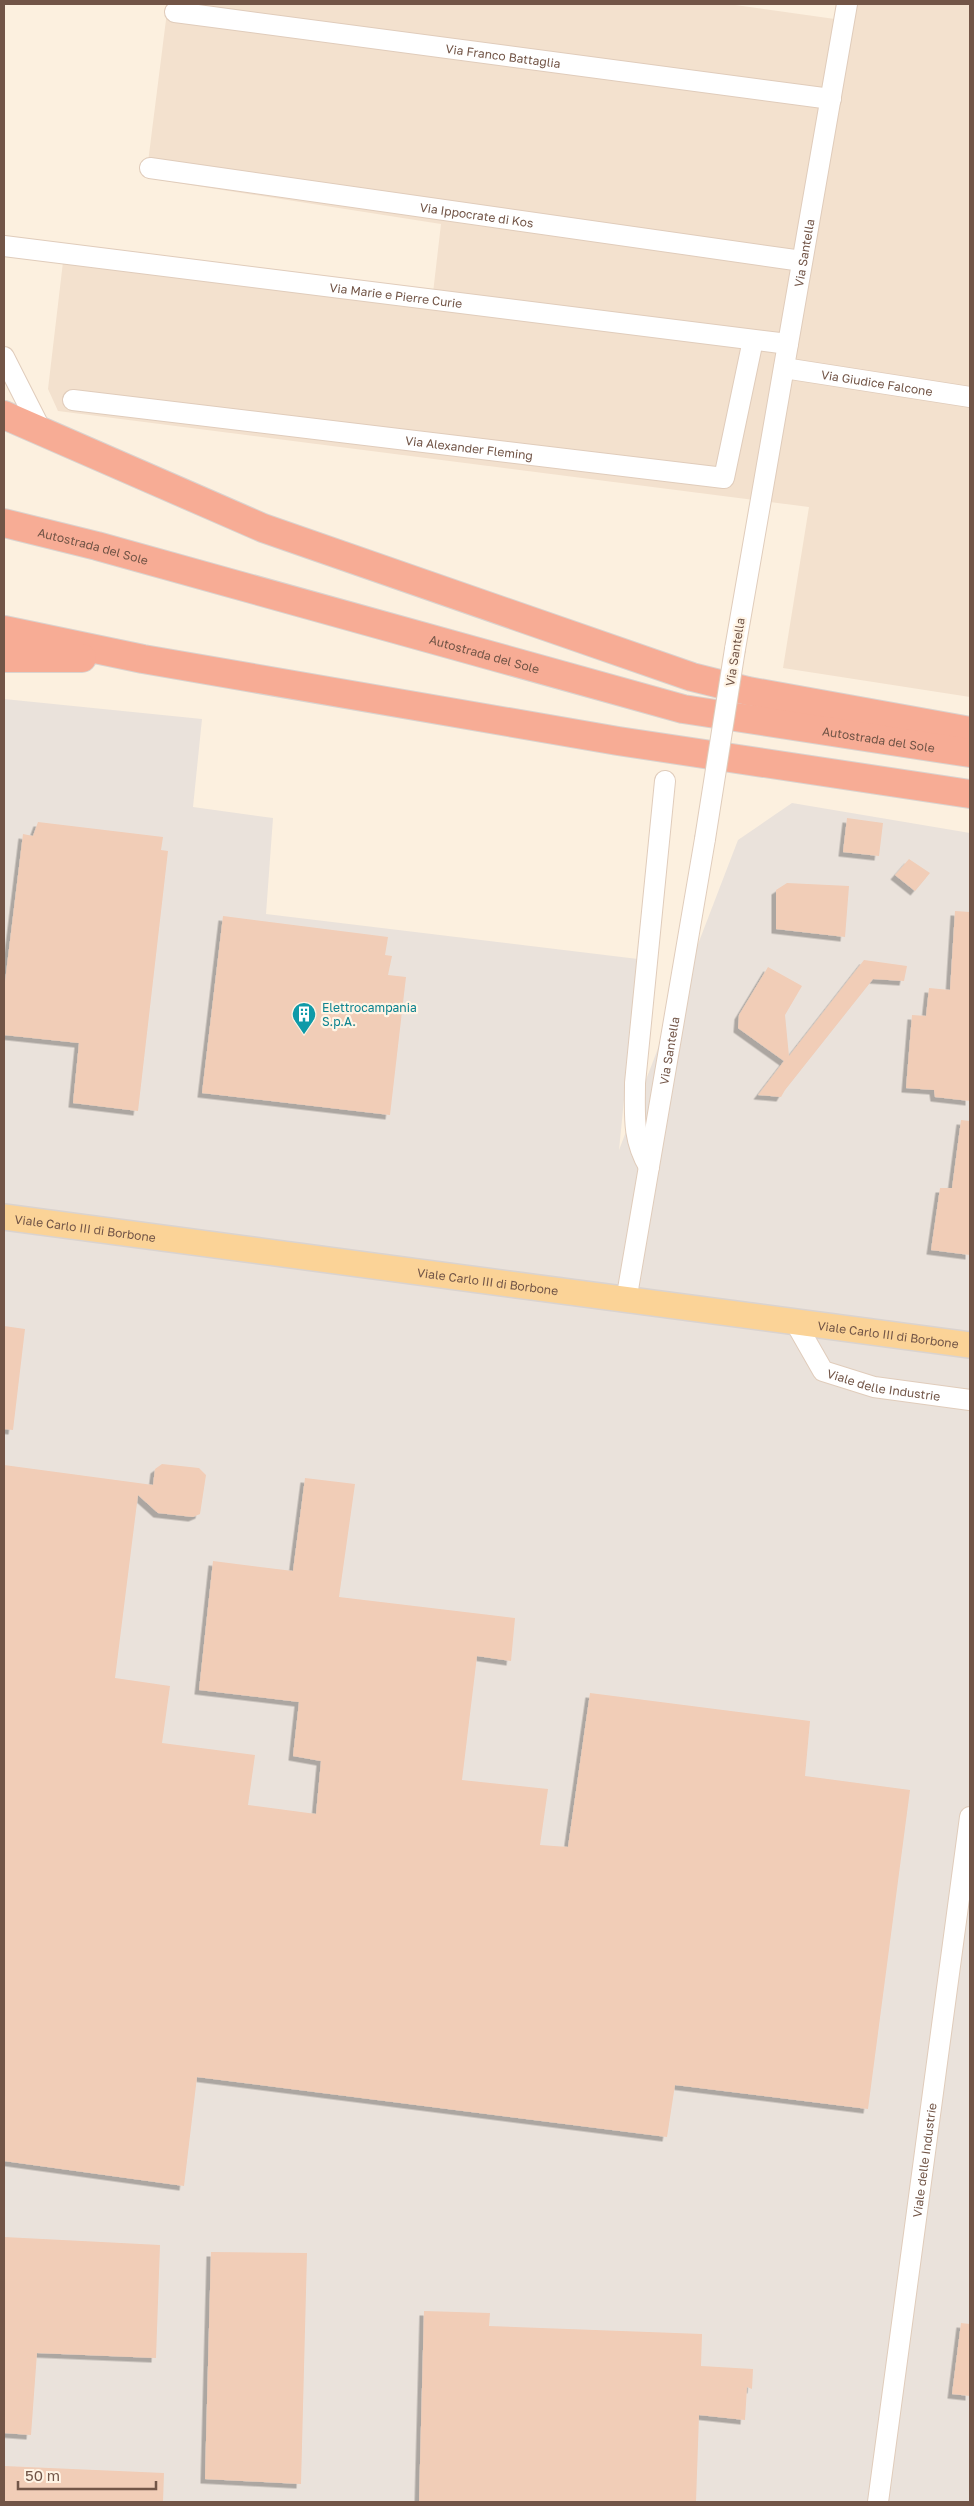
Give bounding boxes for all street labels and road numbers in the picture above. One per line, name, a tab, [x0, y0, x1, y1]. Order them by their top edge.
street label: Via Franco Battaglia	[445, 40, 562, 71]
street label: Via Ippocrate di Kos	[419, 199, 535, 230]
street label: Via Santella	[790, 218, 817, 288]
street label: Via Marie e Pierre Curie	[329, 279, 463, 311]
street label: Via Giudice Falcone	[820, 366, 934, 399]
street label: Via Alexander Fleming	[404, 432, 534, 463]
street label: Autostrada del Sole	[36, 524, 150, 567]
street label: Via Santella	[722, 617, 748, 687]
street label: Autostrada del Sole	[428, 631, 541, 676]
street label: Autostrada del Sole	[821, 723, 936, 755]
street label: Via Santella	[656, 1015, 682, 1086]
street label: Viale Carlo III di Borbone	[14, 1211, 157, 1245]
street label: Viale Carlo III di Borbone	[416, 1264, 559, 1298]
street label: Viale Carlo III di Borbone	[817, 1317, 960, 1351]
street label: Viale delle Industrie	[825, 1365, 941, 1403]
street label: Viale delle Industrie	[909, 2102, 939, 2218]

